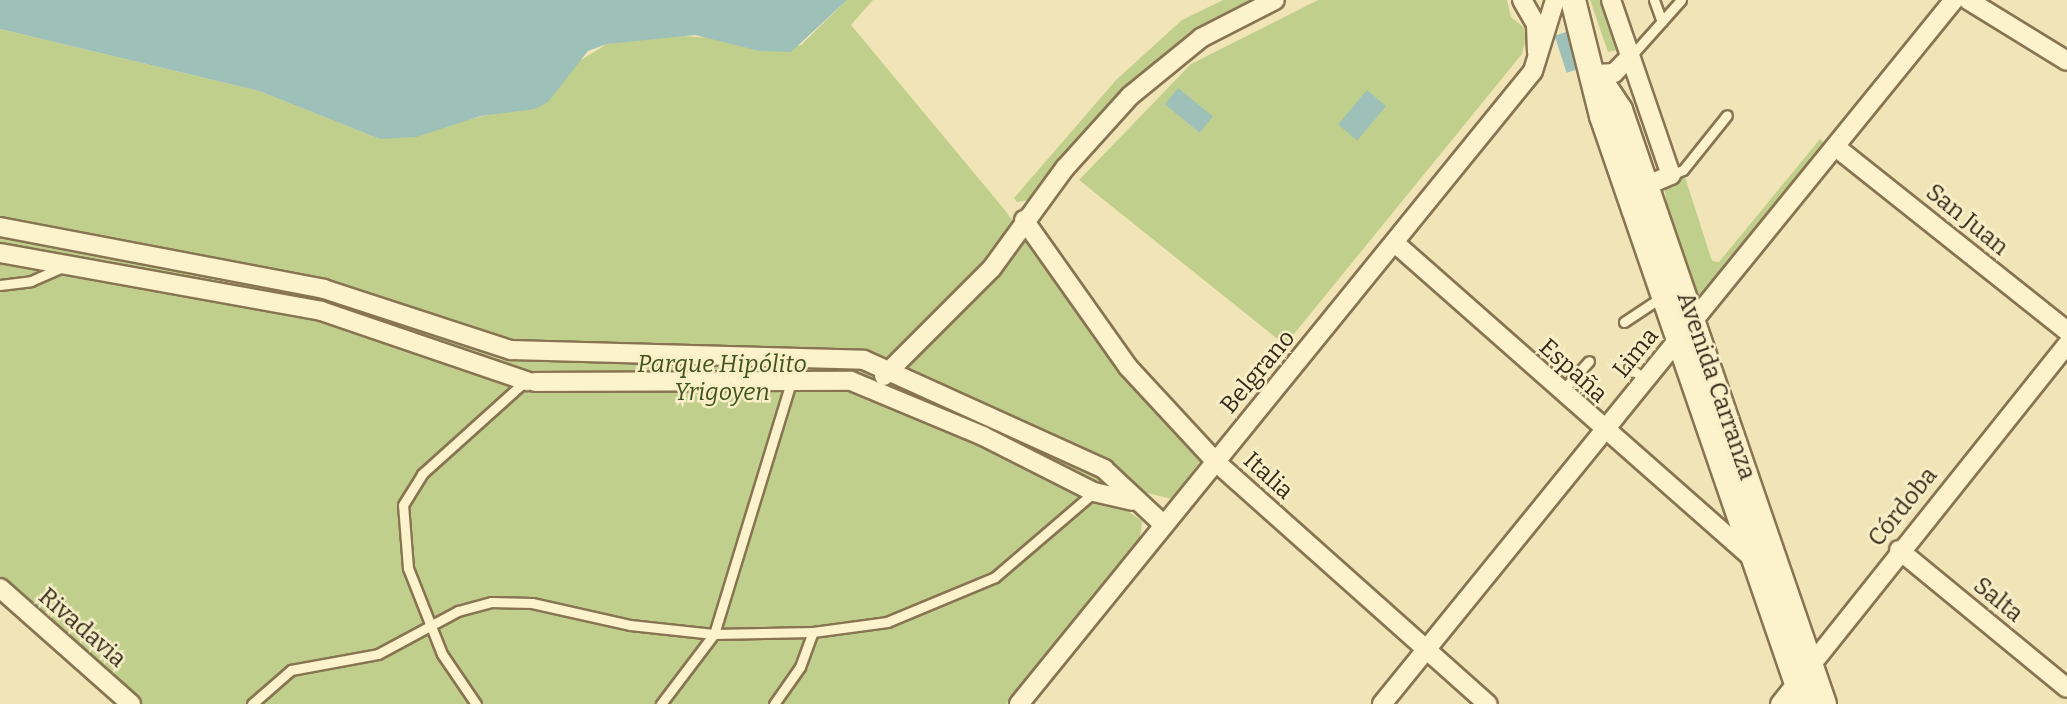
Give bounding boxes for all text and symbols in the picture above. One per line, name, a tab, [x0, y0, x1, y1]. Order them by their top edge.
street label: San Juan	[1920, 178, 2014, 262]
street label: Avenida Carranza	[1670, 288, 1762, 484]
street label: Lima	[1607, 322, 1665, 384]
street label: Belgrano	[1215, 324, 1301, 420]
street label: España	[1533, 333, 1613, 409]
park label: Parque Hipólito Yrigoyen	[637, 351, 807, 407]
street label: Italia	[1237, 446, 1299, 506]
street label: Córdoba	[1862, 462, 1944, 552]
street label: Salta	[1967, 571, 2029, 629]
street label: Rivadavia	[32, 582, 132, 674]

